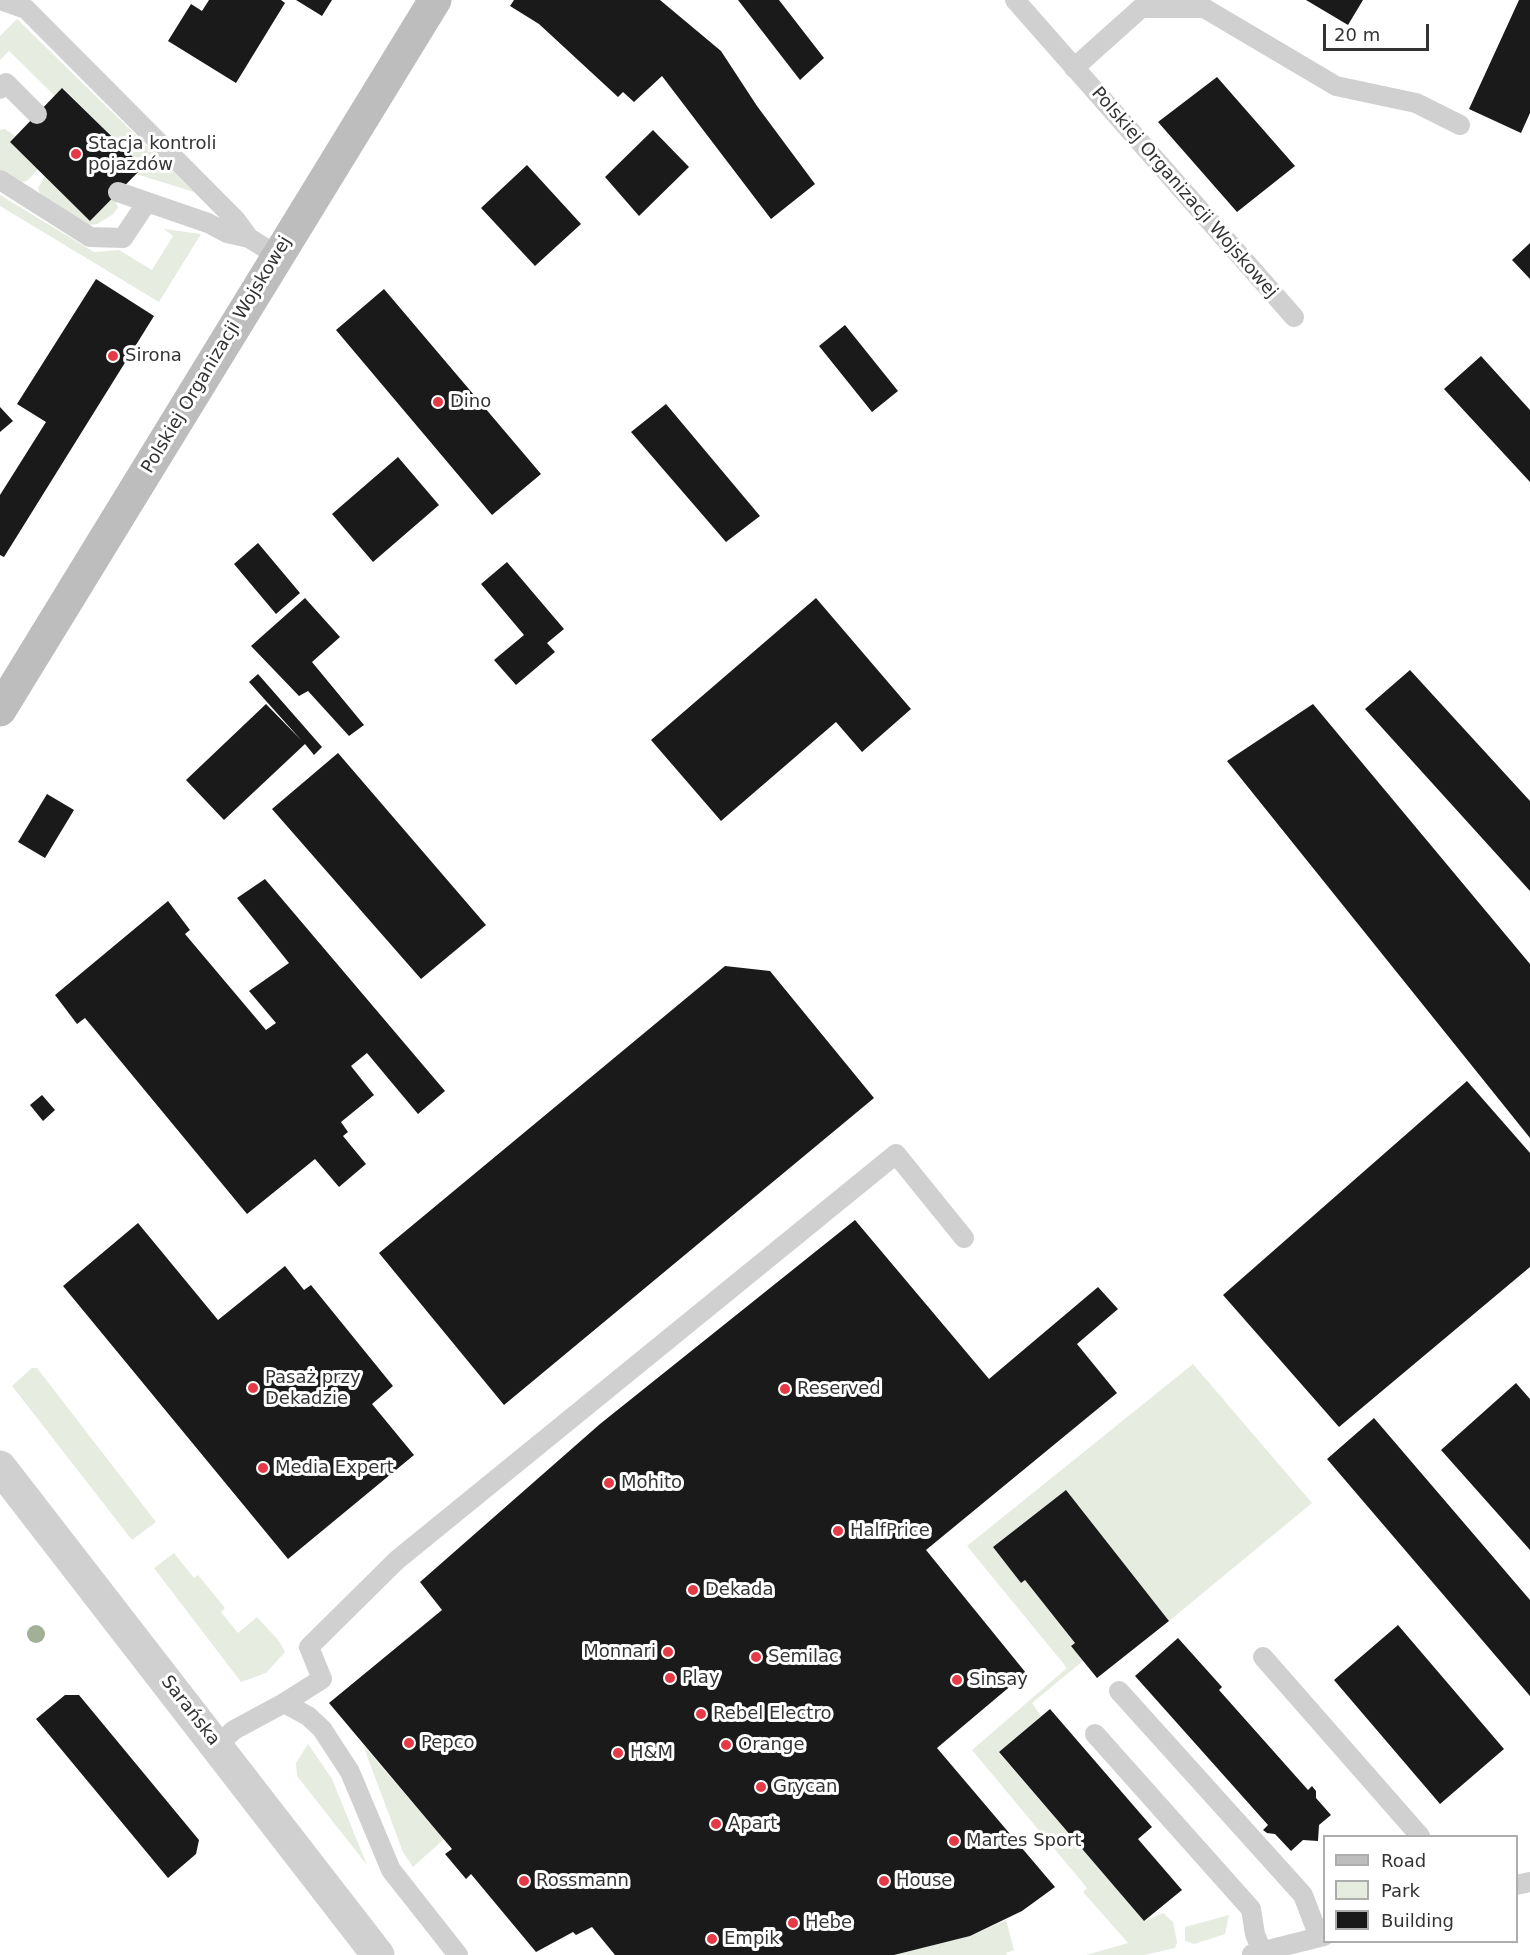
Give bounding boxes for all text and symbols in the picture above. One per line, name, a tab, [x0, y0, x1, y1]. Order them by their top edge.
scale bar	[1326, 12, 1432, 50]
text: 20 m	[1334, 24, 1380, 45]
street label: Polskiej Organizacji Wojskowej	[1086, 83, 1282, 303]
place label: Stacja kontroli pojazdów	[88, 133, 216, 176]
marker: Stacja kontroli pojazdów	[69, 147, 83, 161]
street label: Polskiej Organizacji Wojskowej	[137, 233, 297, 477]
place label: Sirona	[125, 345, 182, 367]
marker: Sirona	[106, 349, 120, 363]
place label: Dino	[450, 391, 491, 413]
marker: Dino	[431, 395, 445, 409]
place label: Pasaż przy Dekadzie	[265, 1367, 361, 1410]
place label: Reserved	[797, 1378, 881, 1400]
marker: Pasaż przy Dekadzie	[246, 1381, 260, 1395]
marker: Reserved	[778, 1382, 792, 1396]
place label: Media Expert	[275, 1457, 394, 1479]
marker: Media Expert	[256, 1461, 270, 1475]
place label: Mohito	[621, 1472, 682, 1494]
marker: Mohito	[602, 1476, 616, 1490]
place label: HalfPrice	[850, 1520, 930, 1542]
marker: HalfPrice	[831, 1524, 845, 1538]
place label: Dekada	[705, 1579, 774, 1601]
marker: Dekada	[686, 1583, 700, 1597]
place label: Monnari	[583, 1641, 656, 1663]
marker: Monnari	[661, 1645, 675, 1659]
place label: Semilac	[768, 1646, 839, 1668]
marker: Semilac	[749, 1650, 763, 1664]
place label: Play	[682, 1667, 720, 1689]
place label: Sinsay	[969, 1669, 1028, 1691]
marker: Play	[663, 1671, 677, 1685]
street label: Sarańska	[156, 1672, 224, 1750]
marker: Sinsay	[950, 1673, 964, 1687]
place label: Rebel Electro	[713, 1703, 831, 1725]
marker: Rebel Electro	[694, 1707, 708, 1721]
place label: Pepco	[421, 1732, 475, 1754]
place label: Orange	[738, 1734, 805, 1756]
marker: Pepco	[402, 1736, 416, 1750]
marker: Orange	[719, 1738, 733, 1752]
place label: H&M	[630, 1742, 673, 1764]
marker: H&M	[611, 1746, 625, 1760]
place label: Grycan	[773, 1776, 837, 1798]
marker: Grycan	[754, 1780, 768, 1794]
place label: Apart	[728, 1813, 777, 1835]
marker: Apart	[709, 1817, 723, 1831]
place label: Martes Sport	[966, 1830, 1082, 1852]
marker: Martes Sport	[947, 1834, 961, 1848]
legend	[1323, 1835, 1518, 1943]
text: Road	[1381, 1850, 1426, 1871]
place label: Rossmann	[536, 1870, 629, 1892]
place label: House	[896, 1870, 952, 1892]
marker: Rossmann	[517, 1874, 531, 1888]
marker: House	[877, 1874, 891, 1888]
text: Park	[1381, 1880, 1420, 1901]
text: Building	[1381, 1910, 1454, 1931]
place label: Hebe	[805, 1912, 852, 1934]
marker: Hebe	[786, 1916, 800, 1930]
place label: Empik	[724, 1928, 780, 1950]
marker: Empik	[705, 1932, 719, 1946]

